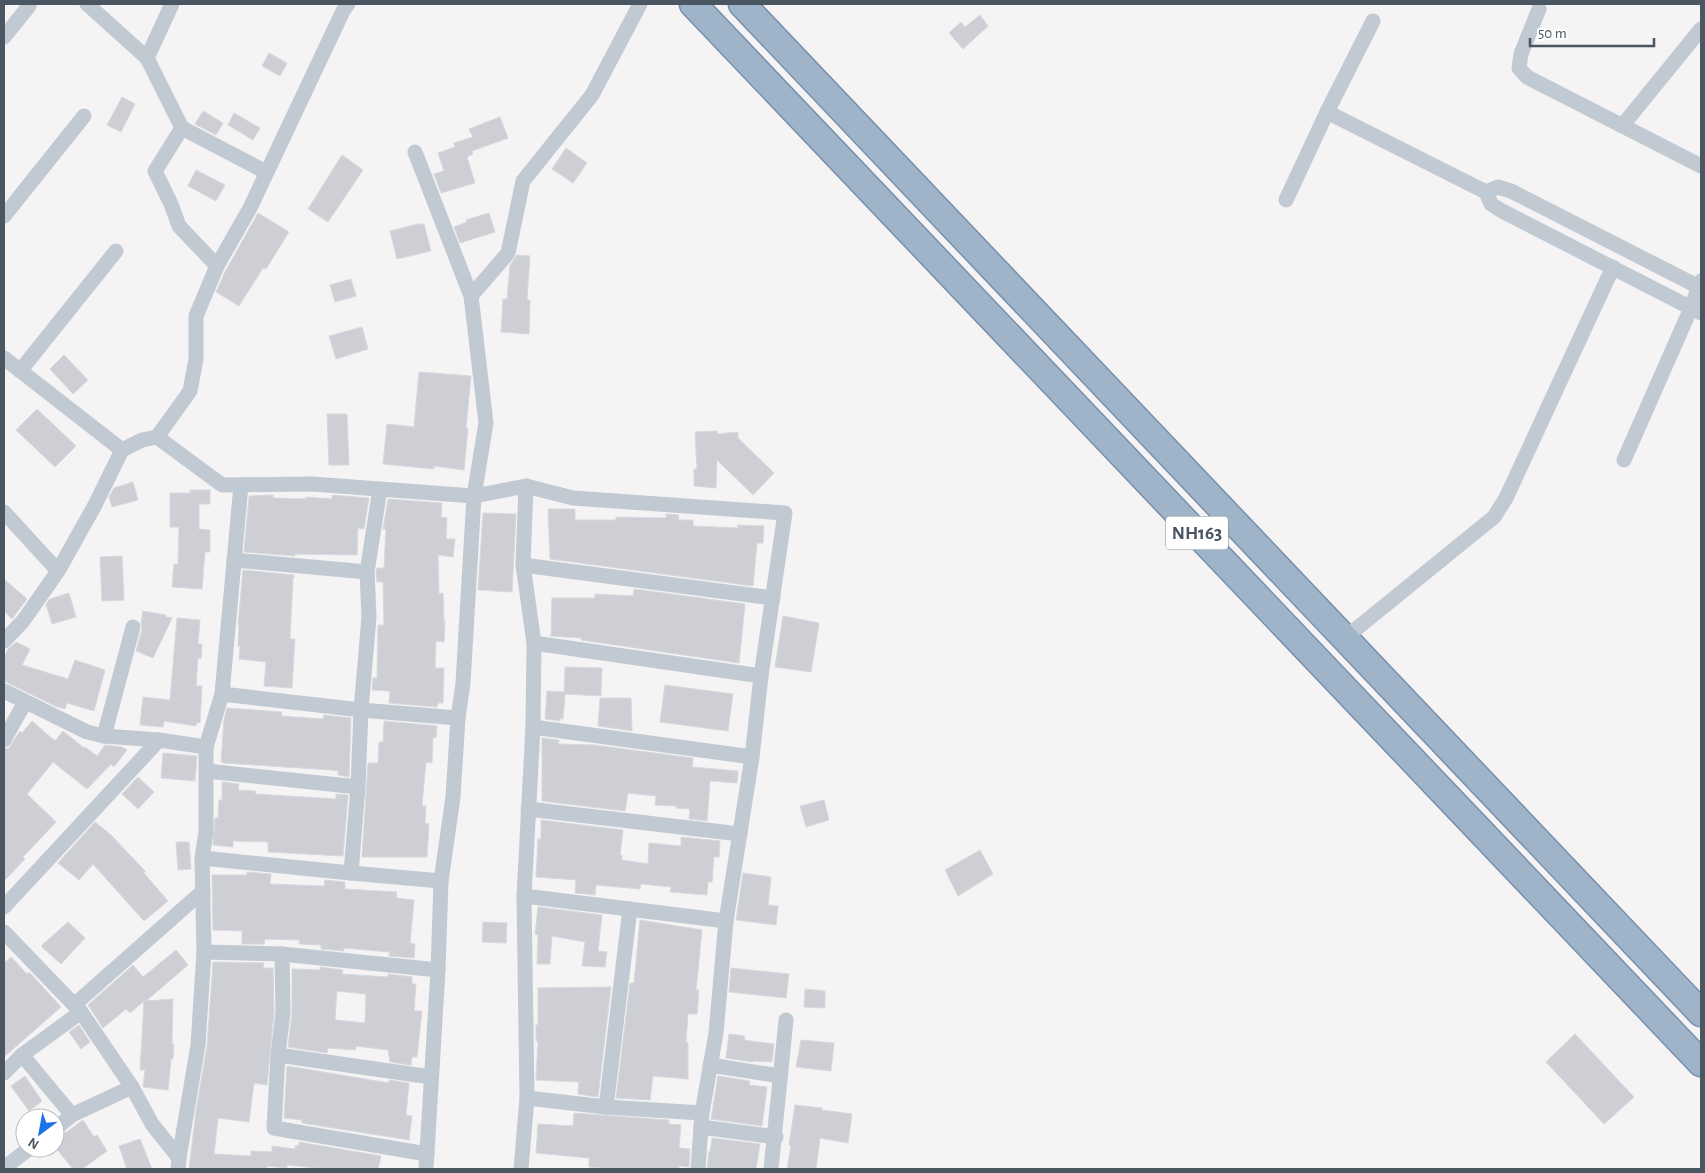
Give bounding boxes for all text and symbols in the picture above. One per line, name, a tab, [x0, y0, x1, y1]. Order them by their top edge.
scale bar	[1530, 15, 1654, 47]
text: 50 m	[1538, 26, 1567, 41]
road number: NH163	[1166, 516, 1228, 550]
north arrow	[15, 1108, 65, 1158]
text: N	[26, 1135, 41, 1152]

